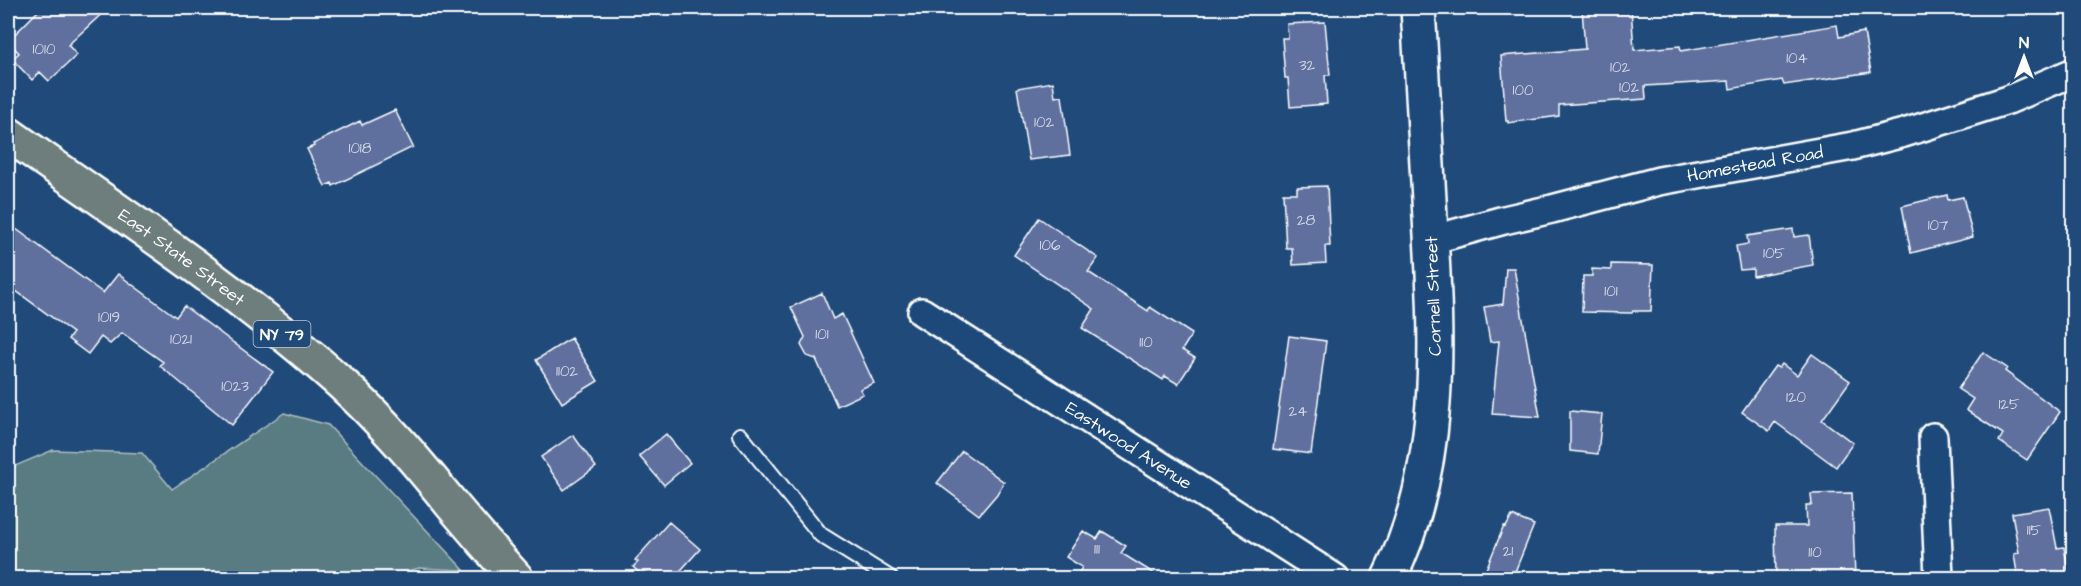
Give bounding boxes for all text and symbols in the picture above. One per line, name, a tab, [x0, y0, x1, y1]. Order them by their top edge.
north arrow	[1994, 27, 2054, 87]
text: N	[2019, 32, 2029, 54]
house number: 1010	[33, 39, 56, 60]
house number: 104	[1786, 48, 1808, 69]
house number: 32	[1299, 55, 1316, 76]
house number: 102	[1610, 57, 1630, 78]
house number: 102	[1619, 77, 1639, 98]
house number: 100	[1513, 80, 1534, 101]
house number: 102	[1034, 112, 1054, 133]
house number: 1018	[348, 138, 372, 159]
street label: Homestead Road	[1685, 140, 1825, 189]
street label: East State Street	[113, 203, 251, 313]
house number: 28	[1297, 210, 1315, 231]
house number: 107	[1928, 215, 1948, 236]
house number: 106	[1040, 235, 1061, 256]
street label: Cornell Street	[1419, 235, 1448, 356]
house number: 105	[1763, 243, 1785, 264]
house number: 101	[1604, 281, 1618, 302]
house number: 1019	[98, 307, 120, 328]
road number: NY 79	[254, 321, 310, 347]
house number: 101	[815, 324, 829, 345]
house number: 1021	[170, 329, 192, 350]
house number: 110	[1139, 332, 1153, 353]
house number: 1102	[556, 361, 578, 382]
house number: 1023	[221, 376, 249, 397]
house number: 120	[1786, 387, 1807, 408]
house number: 125	[1998, 394, 2020, 415]
street label: Eastwood Avenue	[1060, 396, 1197, 496]
house number: 24	[1289, 401, 1307, 422]
house number: 115	[2027, 520, 2042, 541]
house number: 111	[1094, 539, 1100, 560]
house number: 21	[1503, 541, 1513, 562]
house number: 110	[1808, 542, 1822, 563]

